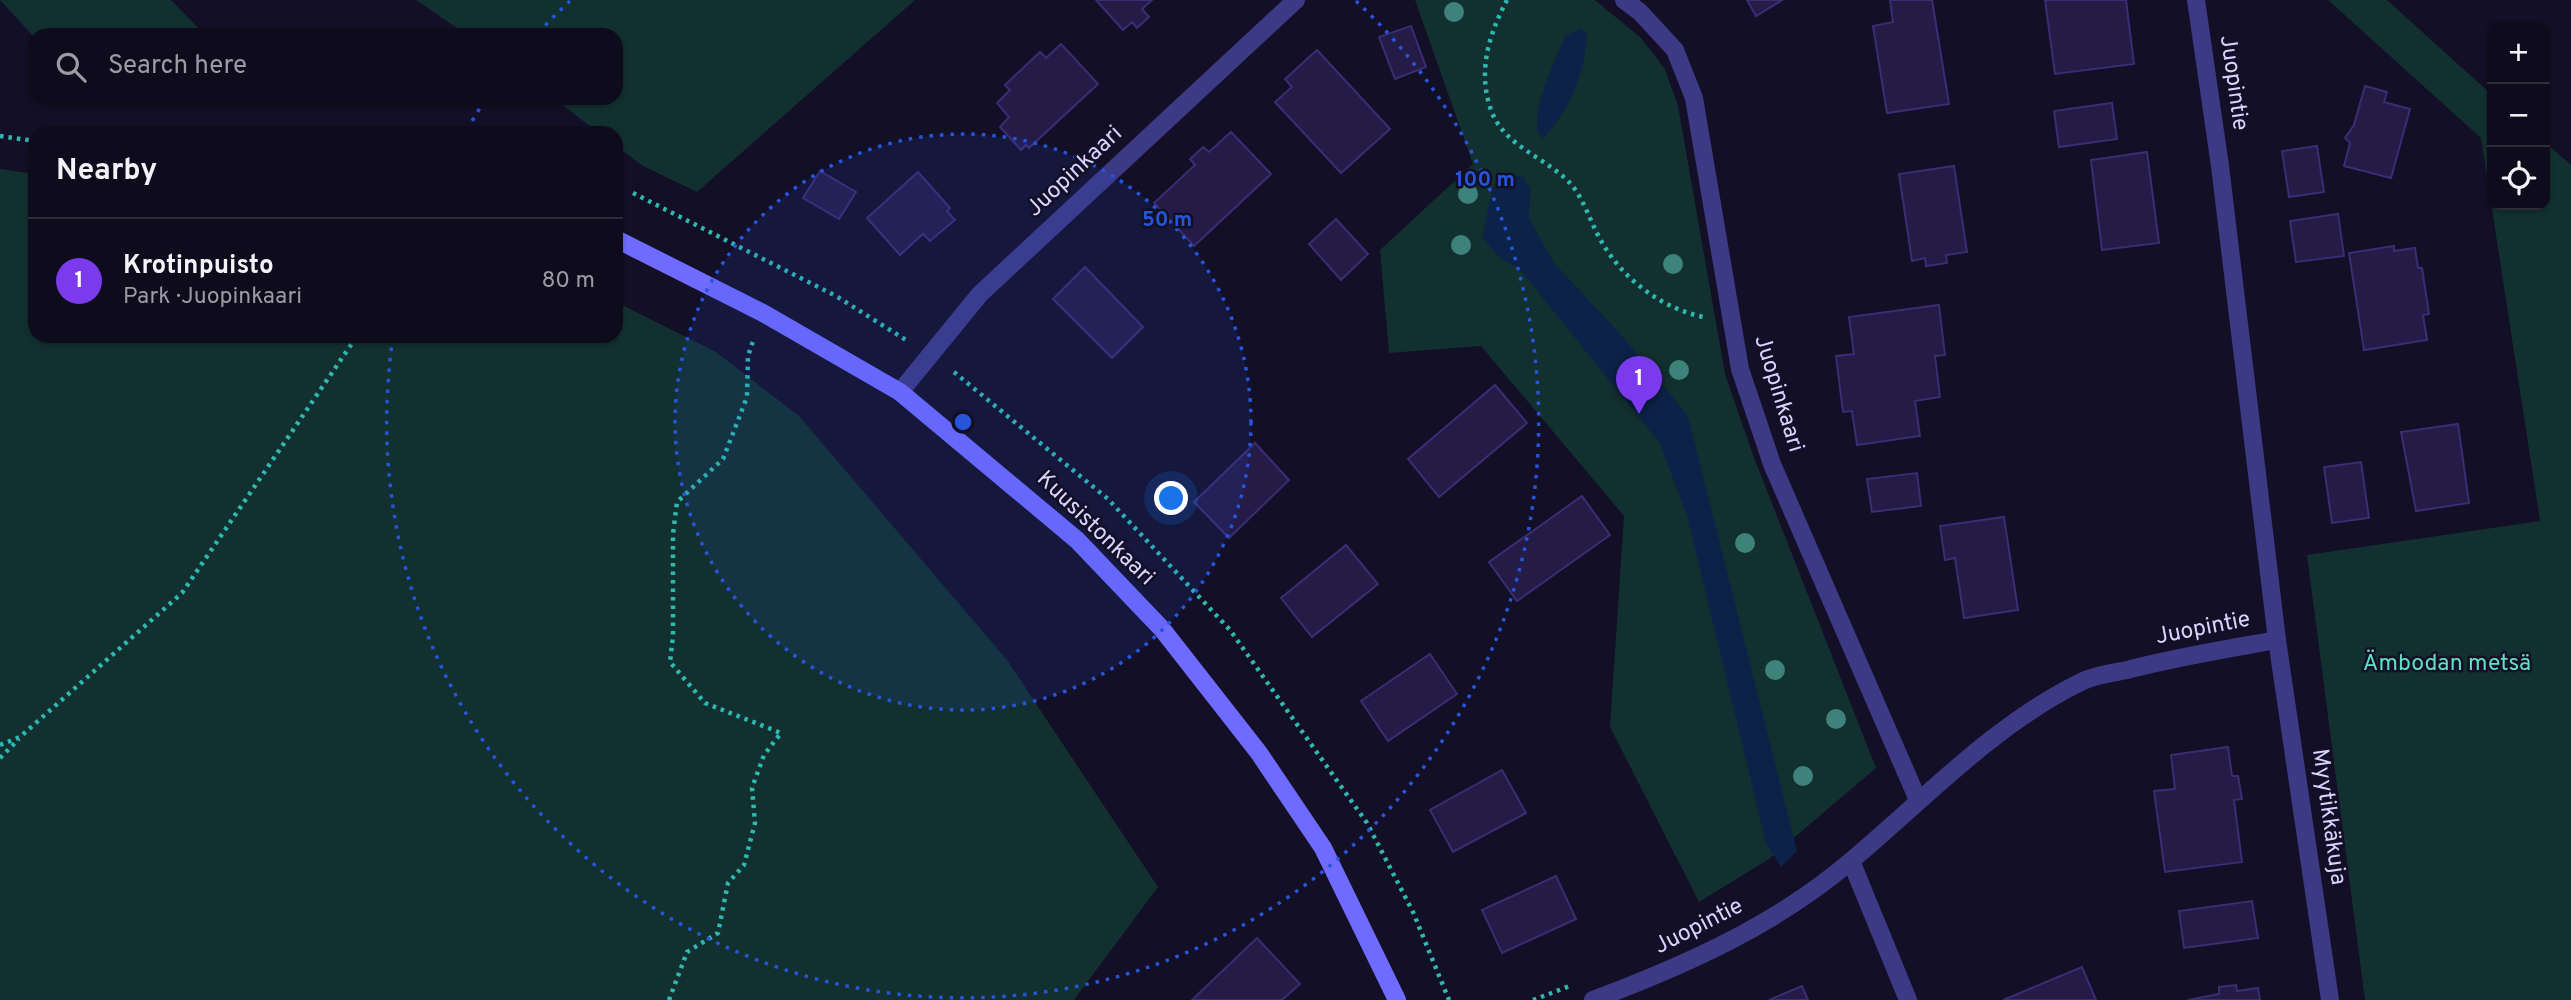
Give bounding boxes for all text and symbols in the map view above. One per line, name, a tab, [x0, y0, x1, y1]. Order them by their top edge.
map controls	[2487, 21, 2550, 210]
button: +	[2487, 21, 2550, 84]
search box	[28, 28, 623, 105]
street label: Juopintie	[2212, 33, 2254, 133]
icon: search	[52, 48, 90, 86]
text: Search here	[108, 50, 247, 83]
button: −	[2487, 84, 2550, 147]
street label: Juopinkaari	[1021, 120, 1129, 224]
button: locate	[2487, 147, 2550, 210]
text: Nearby	[56, 153, 157, 190]
text: 100 m	[1455, 167, 1515, 194]
text: 50 m	[1142, 207, 1192, 234]
text: Krotinpuisto	[123, 250, 274, 283]
text: 1	[74, 267, 84, 296]
text: 80 m	[542, 267, 595, 296]
text: Park · Juopinkaari	[123, 283, 302, 312]
street label: Juopinkaari	[1746, 332, 1810, 456]
pin: 1	[1616, 356, 1662, 414]
centre of rings	[951, 410, 975, 434]
street label: Kuusistonkaari	[1030, 465, 1160, 593]
your location	[1154, 481, 1188, 515]
street label: Juopintie	[2153, 606, 2253, 652]
park label: Ämbodan metsä	[2363, 649, 2531, 679]
street label: Myytikkäkuja	[2304, 747, 2352, 887]
street label: Juopintie	[1650, 892, 1748, 962]

